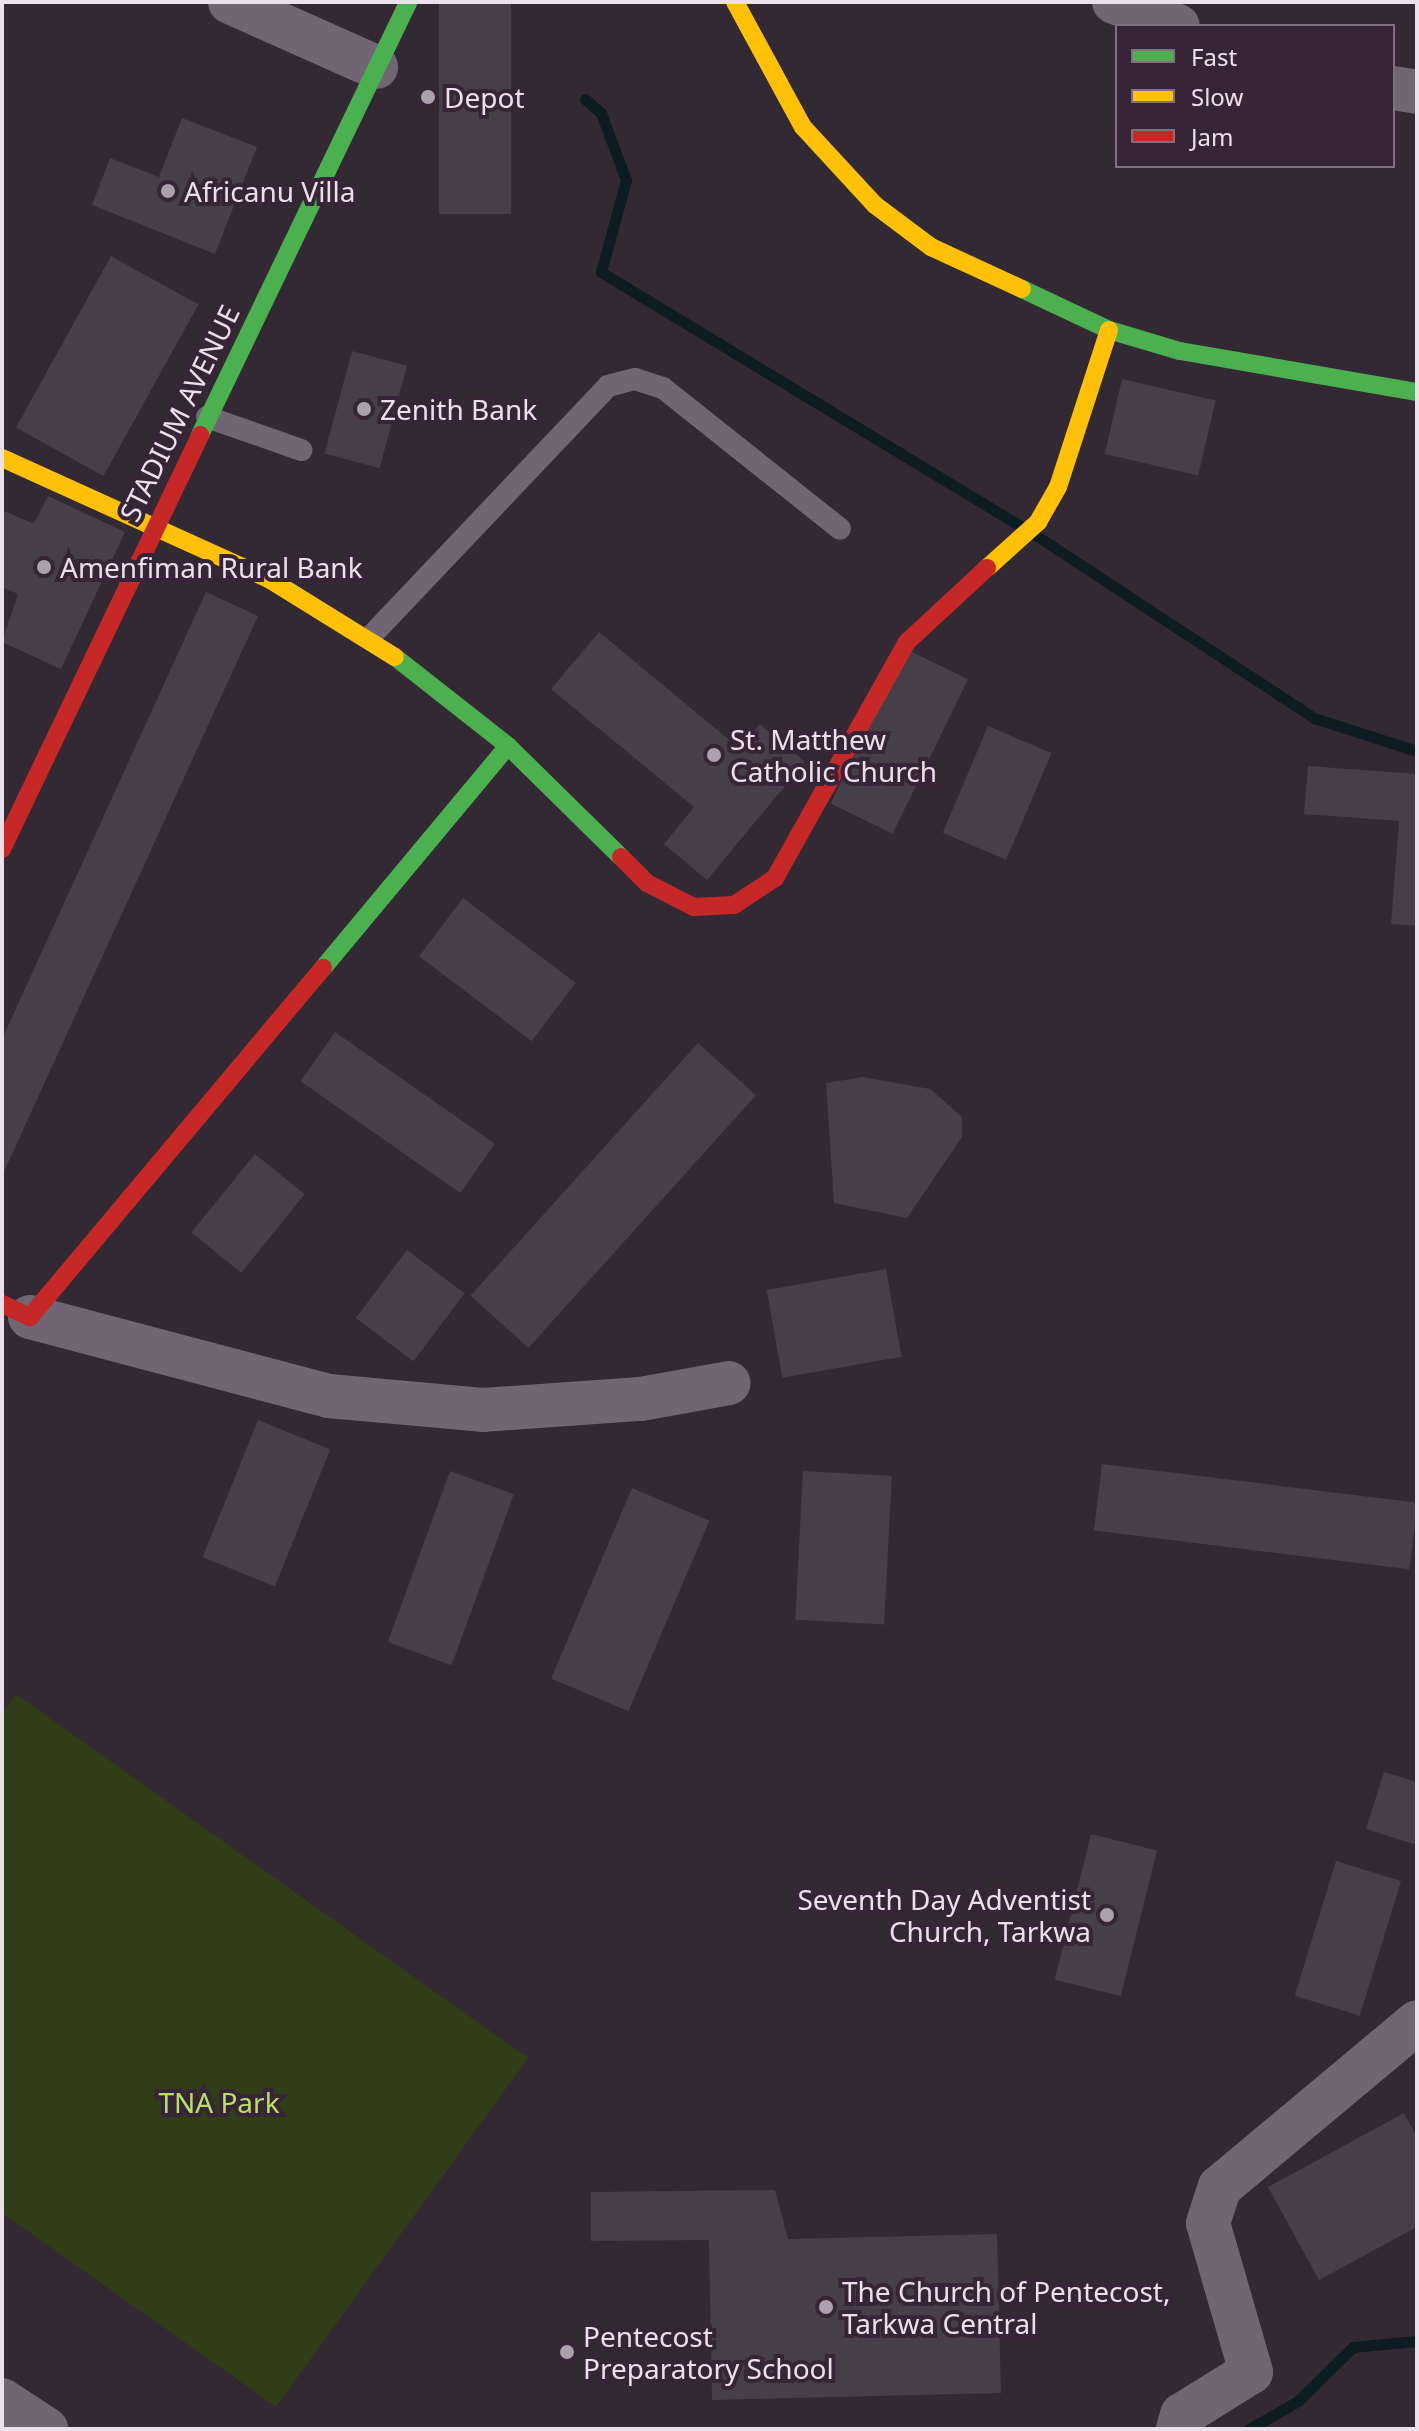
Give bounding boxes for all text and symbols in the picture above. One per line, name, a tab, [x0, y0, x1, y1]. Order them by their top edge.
legend	[1115, 24, 1395, 168]
text: Fast	[1191, 40, 1237, 73]
place label: Depot	[444, 80, 524, 114]
text: Slow	[1191, 80, 1243, 113]
marker: Depot	[419, 88, 437, 106]
text: Jam	[1191, 120, 1233, 153]
place label: Africanu Villa	[184, 174, 356, 208]
marker: Africanu Villa	[159, 182, 177, 200]
street label: STADIUM AVENUE	[112, 299, 246, 527]
place label: Zenith Bank	[380, 392, 537, 426]
marker: Zenith Bank	[355, 400, 373, 418]
place label: Amenfiman Rural Bank	[60, 550, 363, 584]
marker: Amenfiman Rural Bank	[35, 558, 53, 576]
place label: St. Matthew Catholic Church	[730, 722, 937, 788]
marker: St. Matthew Catholic Church	[705, 746, 723, 764]
place label: Seventh Day Adventist Church, Tarkwa	[797, 1882, 1091, 1948]
marker: Seventh Day Adventist Church, Tarkwa	[1098, 1906, 1116, 1924]
park label: TNA Park	[158, 2085, 280, 2119]
place label: The Church of Pentecost, Tarkwa Central	[842, 2274, 1170, 2340]
marker: The Church of Pentecost, Tarkwa Central	[817, 2298, 835, 2316]
place label: Pentecost Preparatory School	[583, 2319, 834, 2385]
marker: Pentecost Preparatory School	[558, 2343, 576, 2361]

